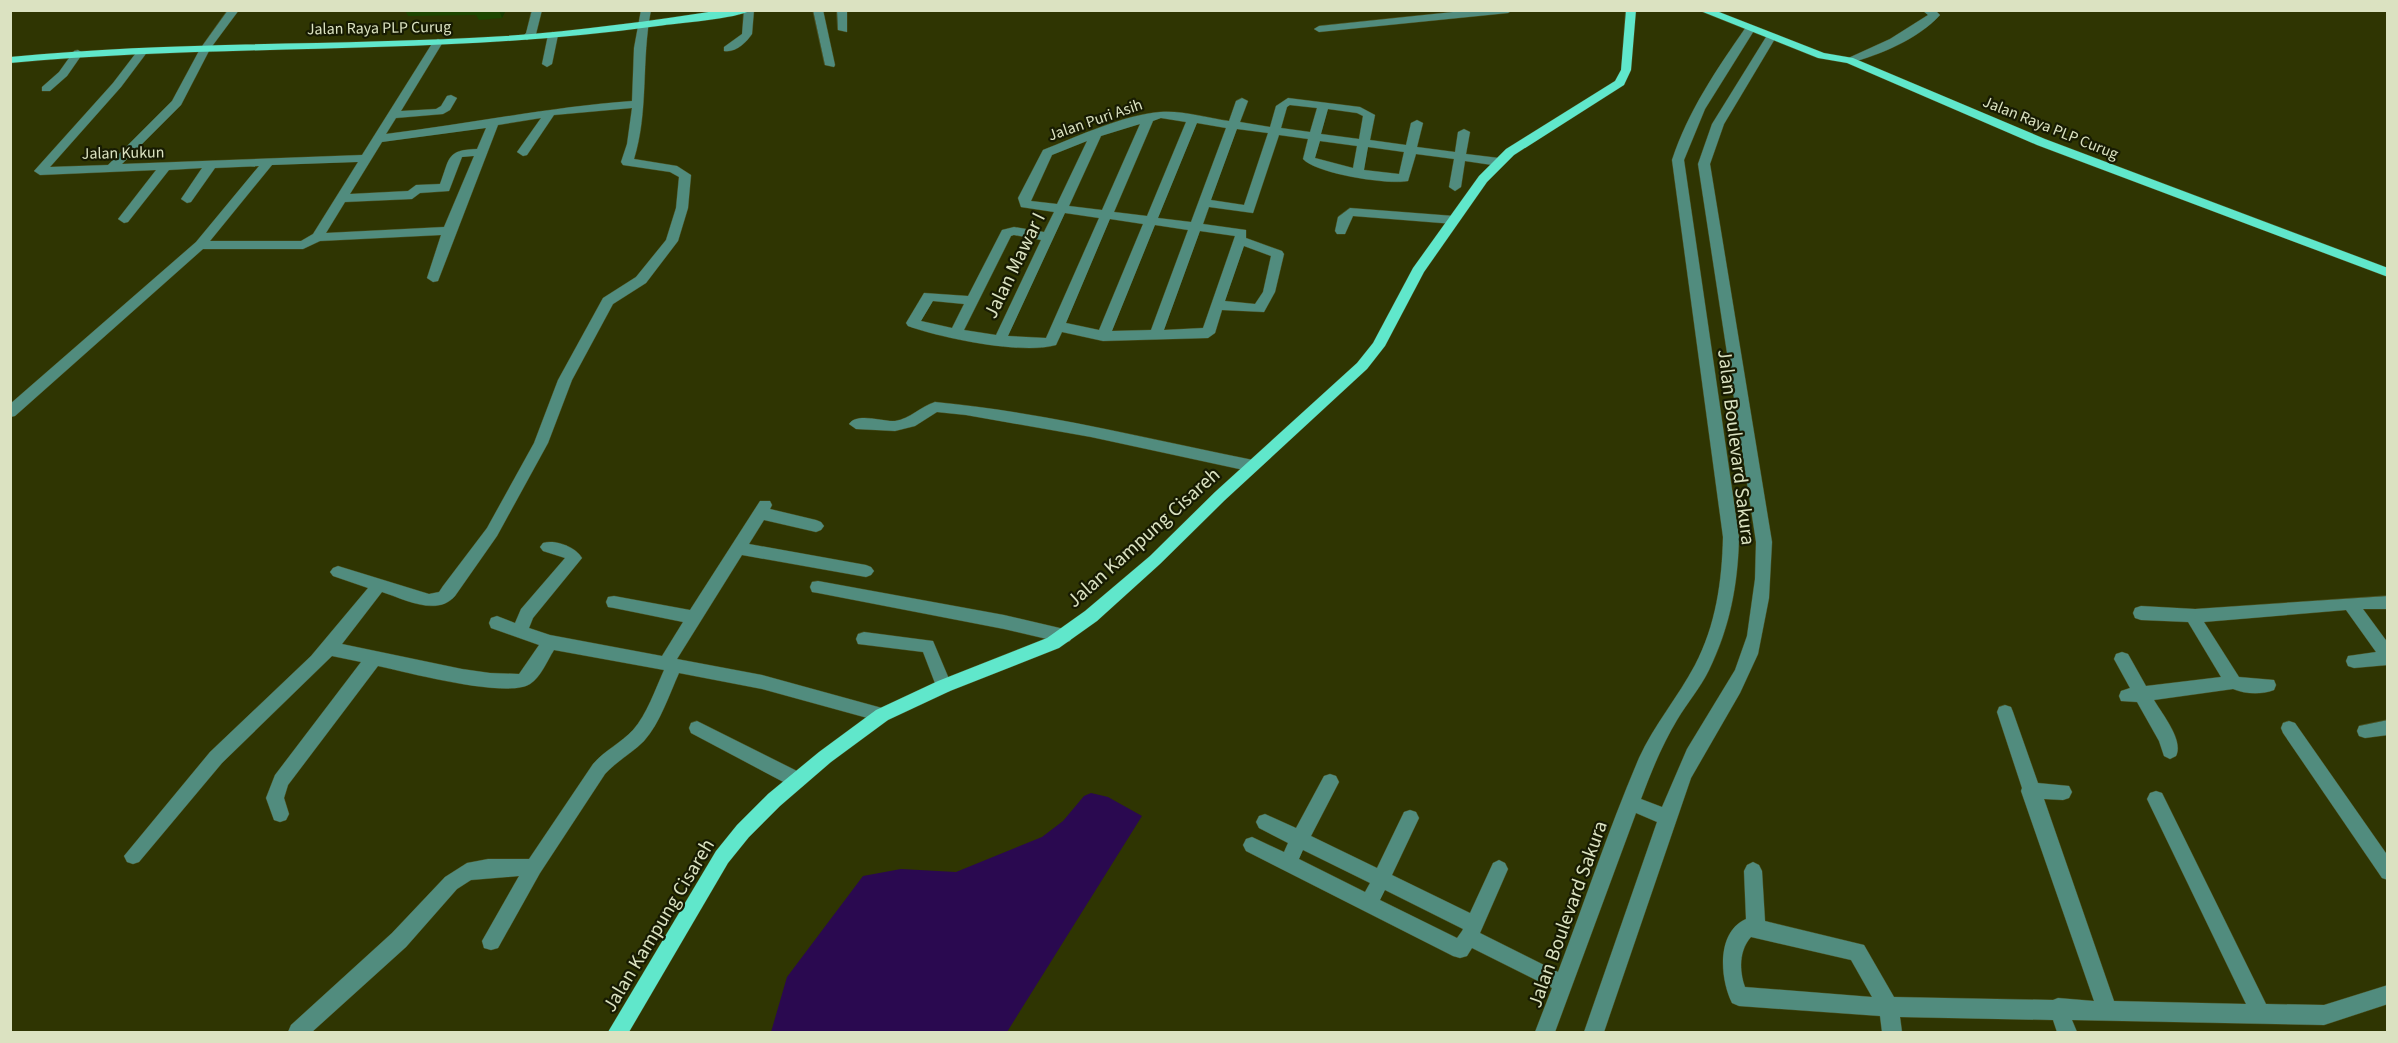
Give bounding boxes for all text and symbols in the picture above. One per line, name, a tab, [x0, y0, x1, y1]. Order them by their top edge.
street label: Jalan Raya PLP Curug	[307, 16, 451, 40]
street label: Jalan Raya PLP Curug	[1980, 91, 2122, 165]
street label: Jalan Puri Asih	[1045, 93, 1146, 146]
street label: Jalan Kukun	[81, 141, 165, 165]
street label: Jalan Mawar I	[977, 208, 1053, 323]
street label: Jalan Boulevard Sakura	[1710, 348, 1762, 547]
street label: Jalan Kampung Cisareh	[1061, 461, 1226, 614]
street label: Jalan Boulevard Sakura	[1521, 817, 1615, 1012]
street label: Jalan Kampung Cisareh	[596, 834, 722, 1017]

